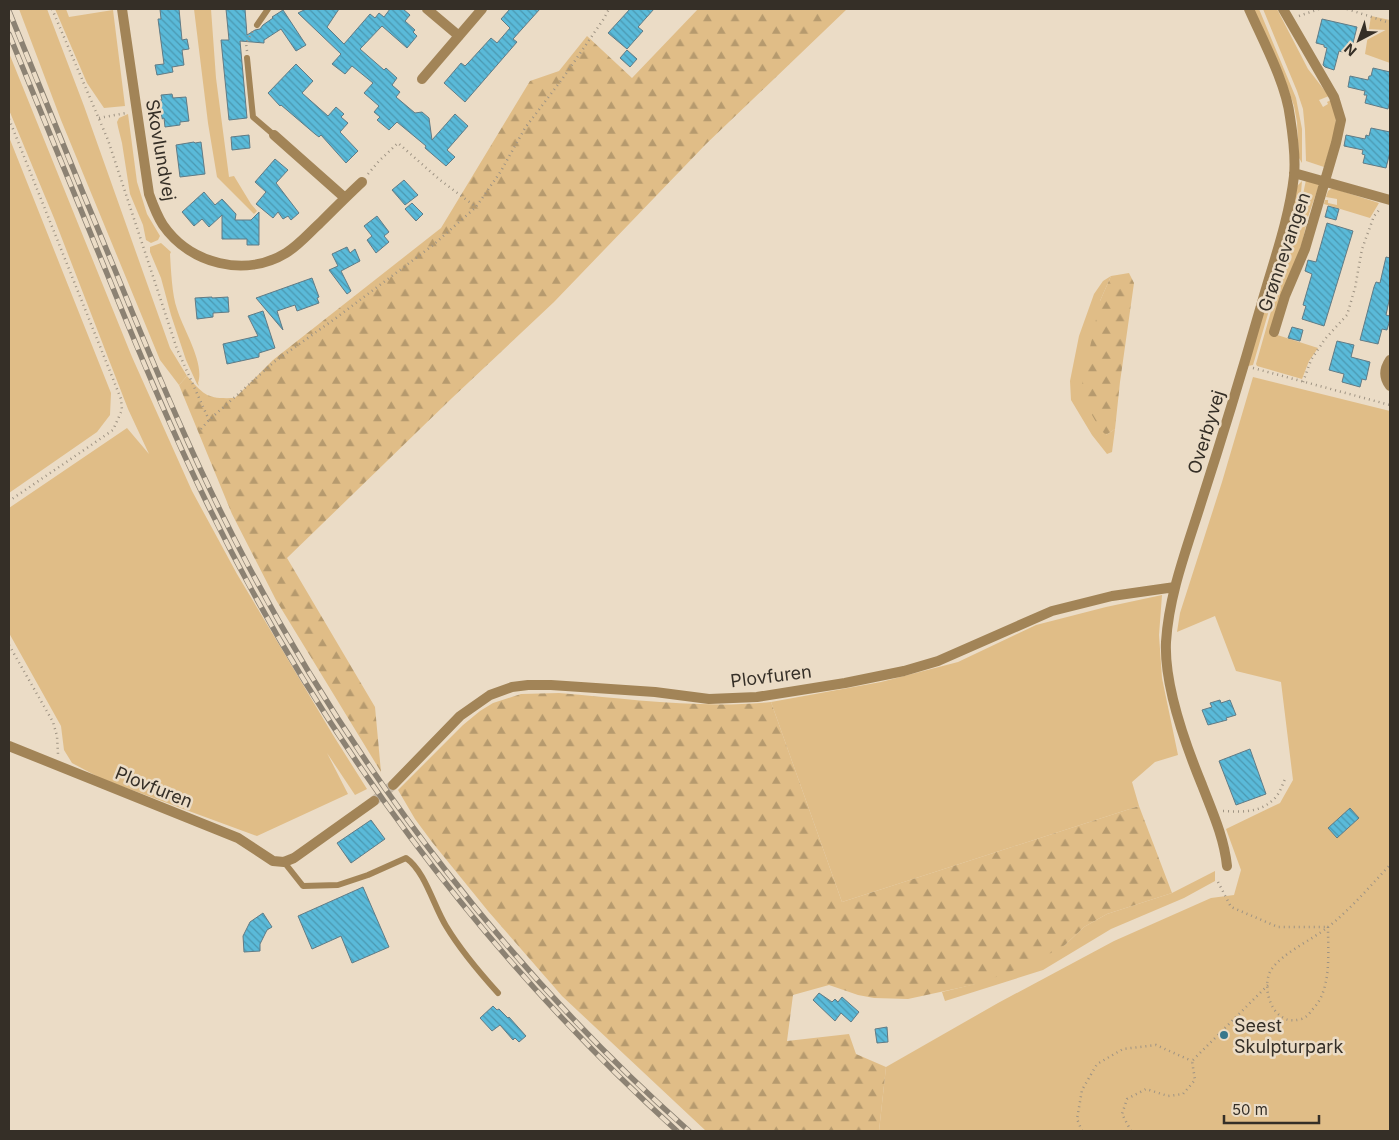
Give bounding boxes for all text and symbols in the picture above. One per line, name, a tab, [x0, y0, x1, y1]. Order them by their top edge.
north arrow	[1334, 15, 1384, 65]
text: N	[1341, 40, 1360, 60]
street label: Skovlundvej	[142, 97, 180, 203]
street label: Grønnevangen	[1254, 189, 1314, 315]
street label: Overbyvej	[1183, 388, 1229, 476]
street label: Plovfuren	[729, 661, 813, 691]
street label: Plovfuren	[112, 762, 196, 812]
place label: Seest Skulpturpark	[1234, 1015, 1343, 1057]
marker: Seest Skulpturpark	[1218, 1029, 1230, 1041]
scale bar	[1224, 1092, 1319, 1124]
text: 50 m	[1232, 1100, 1268, 1119]

